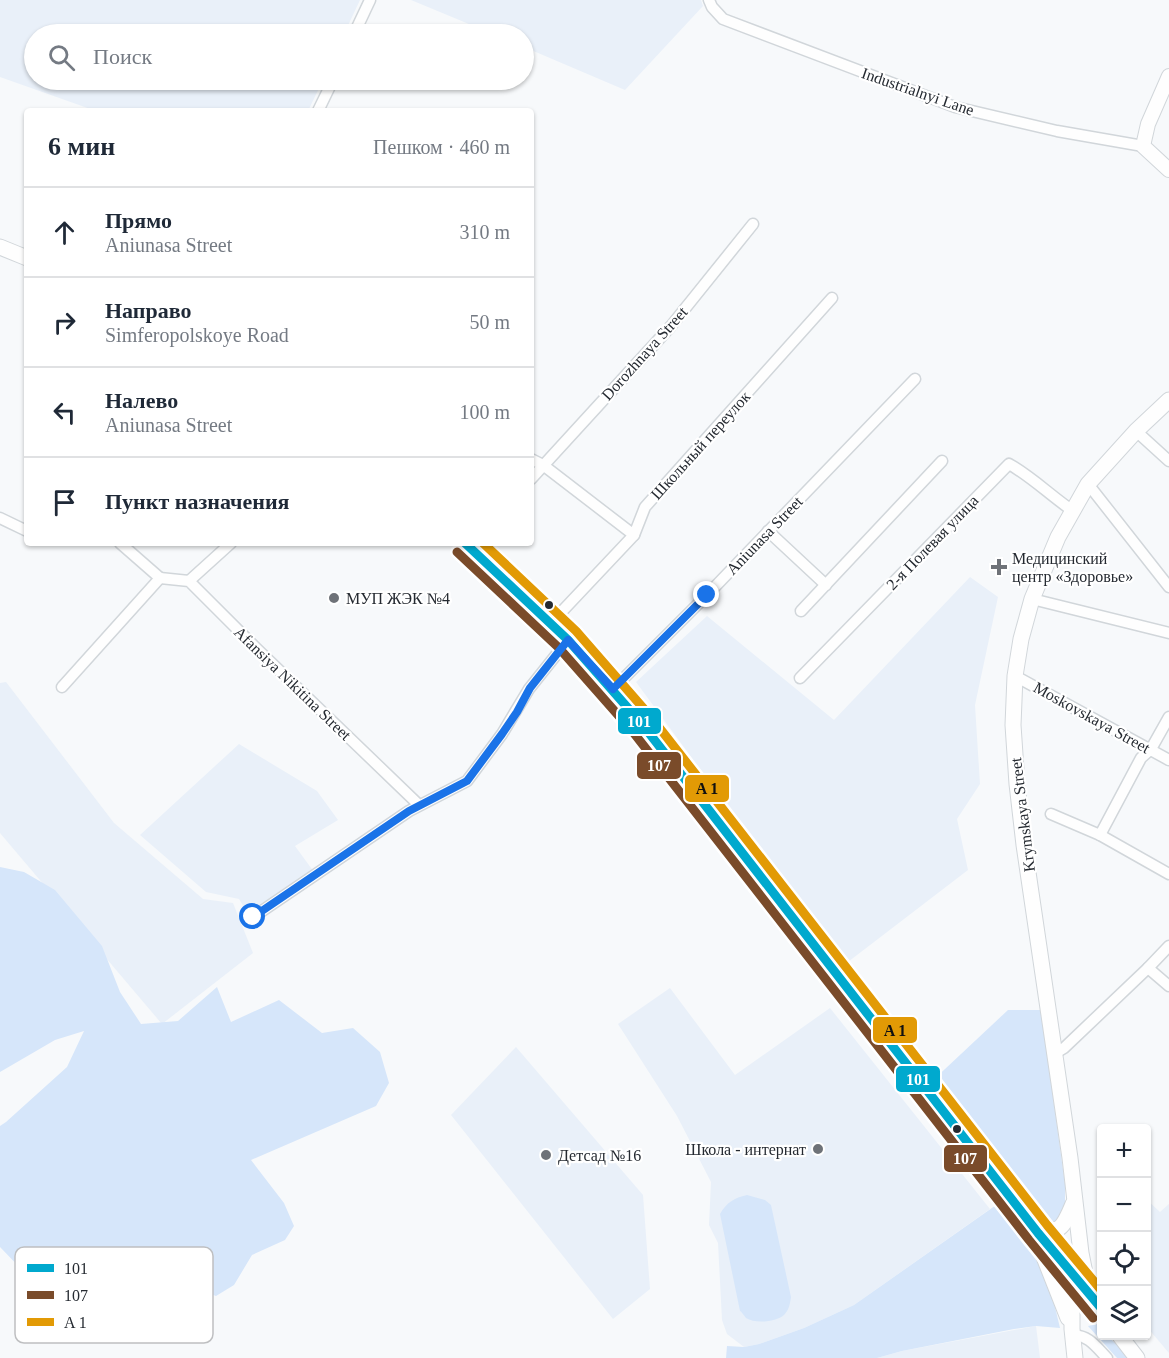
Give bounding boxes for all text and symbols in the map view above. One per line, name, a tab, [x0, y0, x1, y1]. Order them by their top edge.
search box	[24, 24, 534, 90]
icon: search	[45, 41, 78, 74]
text: Поиск	[93, 44, 152, 69]
street label: Industrialnyi Lane	[859, 64, 976, 120]
text: 6 мин	[48, 132, 115, 161]
text: Пешком · 460 m	[373, 136, 510, 158]
text: Прямо	[105, 208, 172, 233]
icon: ahead	[48, 216, 81, 249]
text: 310 m	[459, 221, 510, 243]
text: Aniunasa Street	[105, 234, 232, 256]
text: Направо	[105, 298, 191, 323]
street label: Dorozhnaya Street	[598, 303, 692, 404]
icon: right	[48, 306, 81, 339]
text: 50 m	[469, 311, 510, 333]
text: Simferopolskoye Road	[105, 324, 289, 346]
text: Налево	[105, 388, 178, 413]
street label: Школьный переулок	[647, 388, 754, 504]
icon: left	[48, 396, 81, 429]
text: 100 m	[459, 401, 510, 423]
text: Aniunasa Street	[105, 414, 232, 436]
icon: arrive	[48, 486, 81, 519]
text: Пункт назначения	[105, 489, 290, 514]
street label: Aniunasa Street	[723, 492, 806, 578]
street label: 2-я Полевая улица	[883, 492, 982, 594]
place label: Медицинский центр «Здоровье»	[1012, 550, 1133, 586]
marker: Медицинский центр «Здоровье»	[990, 558, 1008, 576]
route end	[693, 581, 719, 607]
place label: МУП ЖЭК №4	[346, 590, 450, 607]
marker: МУП ЖЭК №4	[327, 591, 341, 605]
unlabelled marker	[543, 599, 555, 611]
street label: Afansiya Nikitina Street	[230, 623, 355, 745]
street label: Moskovskaya Street	[1030, 678, 1153, 758]
line badge: 101	[617, 707, 662, 735]
text: 101	[627, 713, 651, 730]
line badge: 107	[636, 751, 682, 780]
street label: Krymskaya Street	[1007, 756, 1039, 873]
text: 107	[647, 757, 671, 774]
line badge: A 1	[684, 774, 730, 803]
text: A 1	[696, 780, 718, 797]
route start	[239, 903, 265, 929]
line badge: A 1	[872, 1016, 918, 1044]
text: A 1	[884, 1022, 906, 1039]
line badge: 101	[895, 1065, 941, 1093]
text: 101	[906, 1071, 930, 1088]
unlabelled marker	[951, 1123, 963, 1135]
map controls	[1097, 1124, 1151, 1340]
button: +	[1097, 1124, 1151, 1178]
place label: Школа - интернат	[685, 1141, 806, 1159]
marker: Школа - интернат	[811, 1142, 825, 1156]
line badge: 107	[943, 1144, 988, 1173]
place label: Детсад №16	[558, 1147, 641, 1165]
marker: Детсад №16	[539, 1148, 553, 1162]
text: 107	[953, 1150, 977, 1167]
button: −	[1097, 1178, 1151, 1232]
button: locate	[1097, 1232, 1151, 1286]
legend	[15, 1247, 213, 1343]
text: 101	[64, 1260, 88, 1277]
button: layers	[1097, 1286, 1151, 1340]
text: 107	[64, 1287, 88, 1304]
text: A 1	[64, 1314, 87, 1331]

